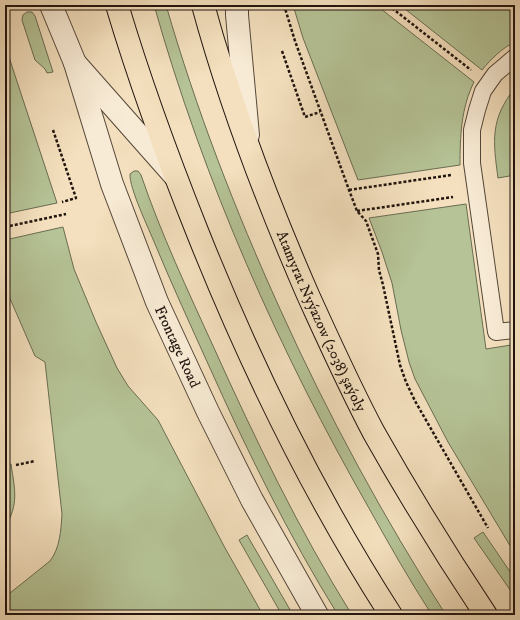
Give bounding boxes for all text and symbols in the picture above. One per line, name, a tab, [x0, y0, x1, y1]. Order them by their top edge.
street label: Atamyrat Nyýazow (2038) şaýoly	[272, 228, 371, 416]
street label: Frontage Road	[151, 303, 205, 391]

